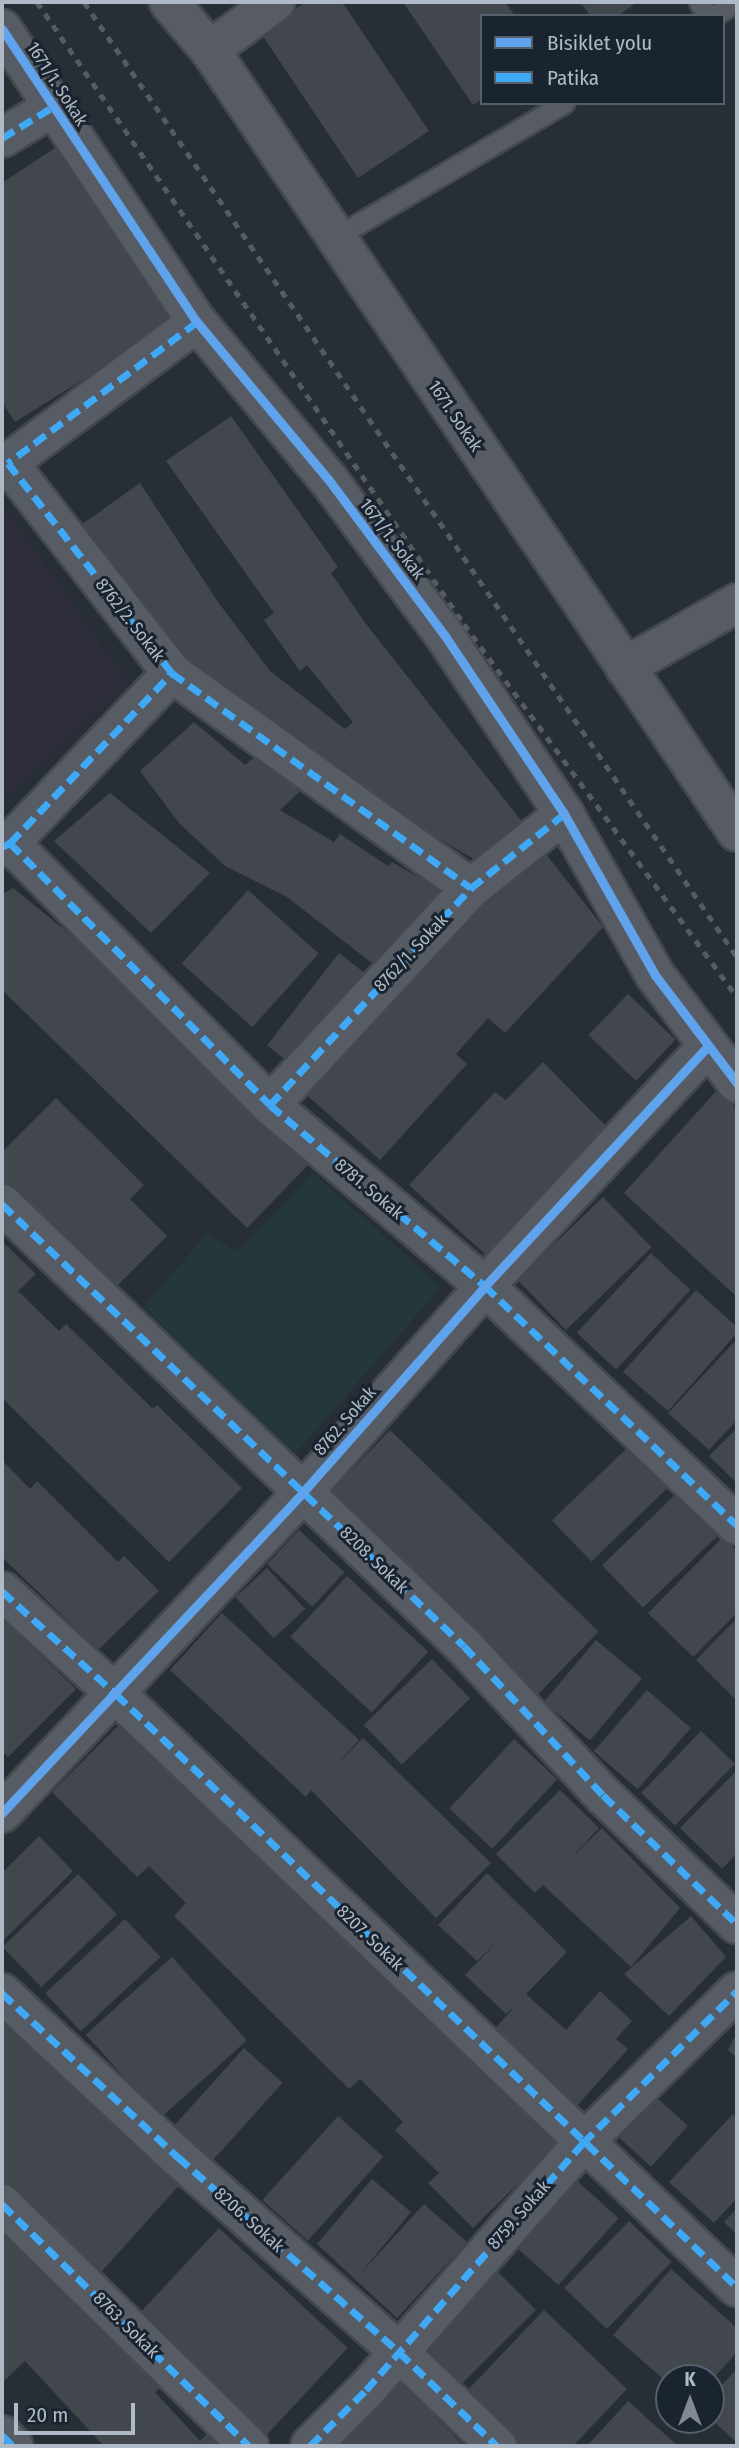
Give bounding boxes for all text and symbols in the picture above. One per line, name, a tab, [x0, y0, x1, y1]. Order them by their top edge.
legend	[480, 14, 725, 105]
text: Bisiklet yolu	[547, 30, 652, 56]
street label: 1671/1. Sokak	[22, 38, 92, 130]
text: Patika	[547, 65, 599, 91]
street label: 1671. Sokak	[423, 376, 487, 456]
street label: 1671/1. Sokak	[355, 494, 429, 584]
street label: 8762/2. Sokak	[91, 574, 169, 666]
street label: 8762/1. Sokak	[370, 910, 452, 996]
street label: 8781. Sokak	[330, 1154, 408, 1224]
street label: 8762. Sokak	[309, 1382, 381, 1460]
street label: 8208. Sokak	[335, 1522, 413, 1598]
street label: 8207. Sokak	[332, 1901, 408, 1975]
street label: 8759. Sokak	[483, 2176, 555, 2254]
street label: 8206. Sokak	[209, 2183, 289, 2257]
street label: 8763. Sokak	[89, 2288, 163, 2362]
north arrow	[655, 2364, 725, 2434]
text: K	[684, 2368, 696, 2391]
scale bar	[18, 2388, 138, 2432]
text: 20 m	[27, 2402, 68, 2428]

